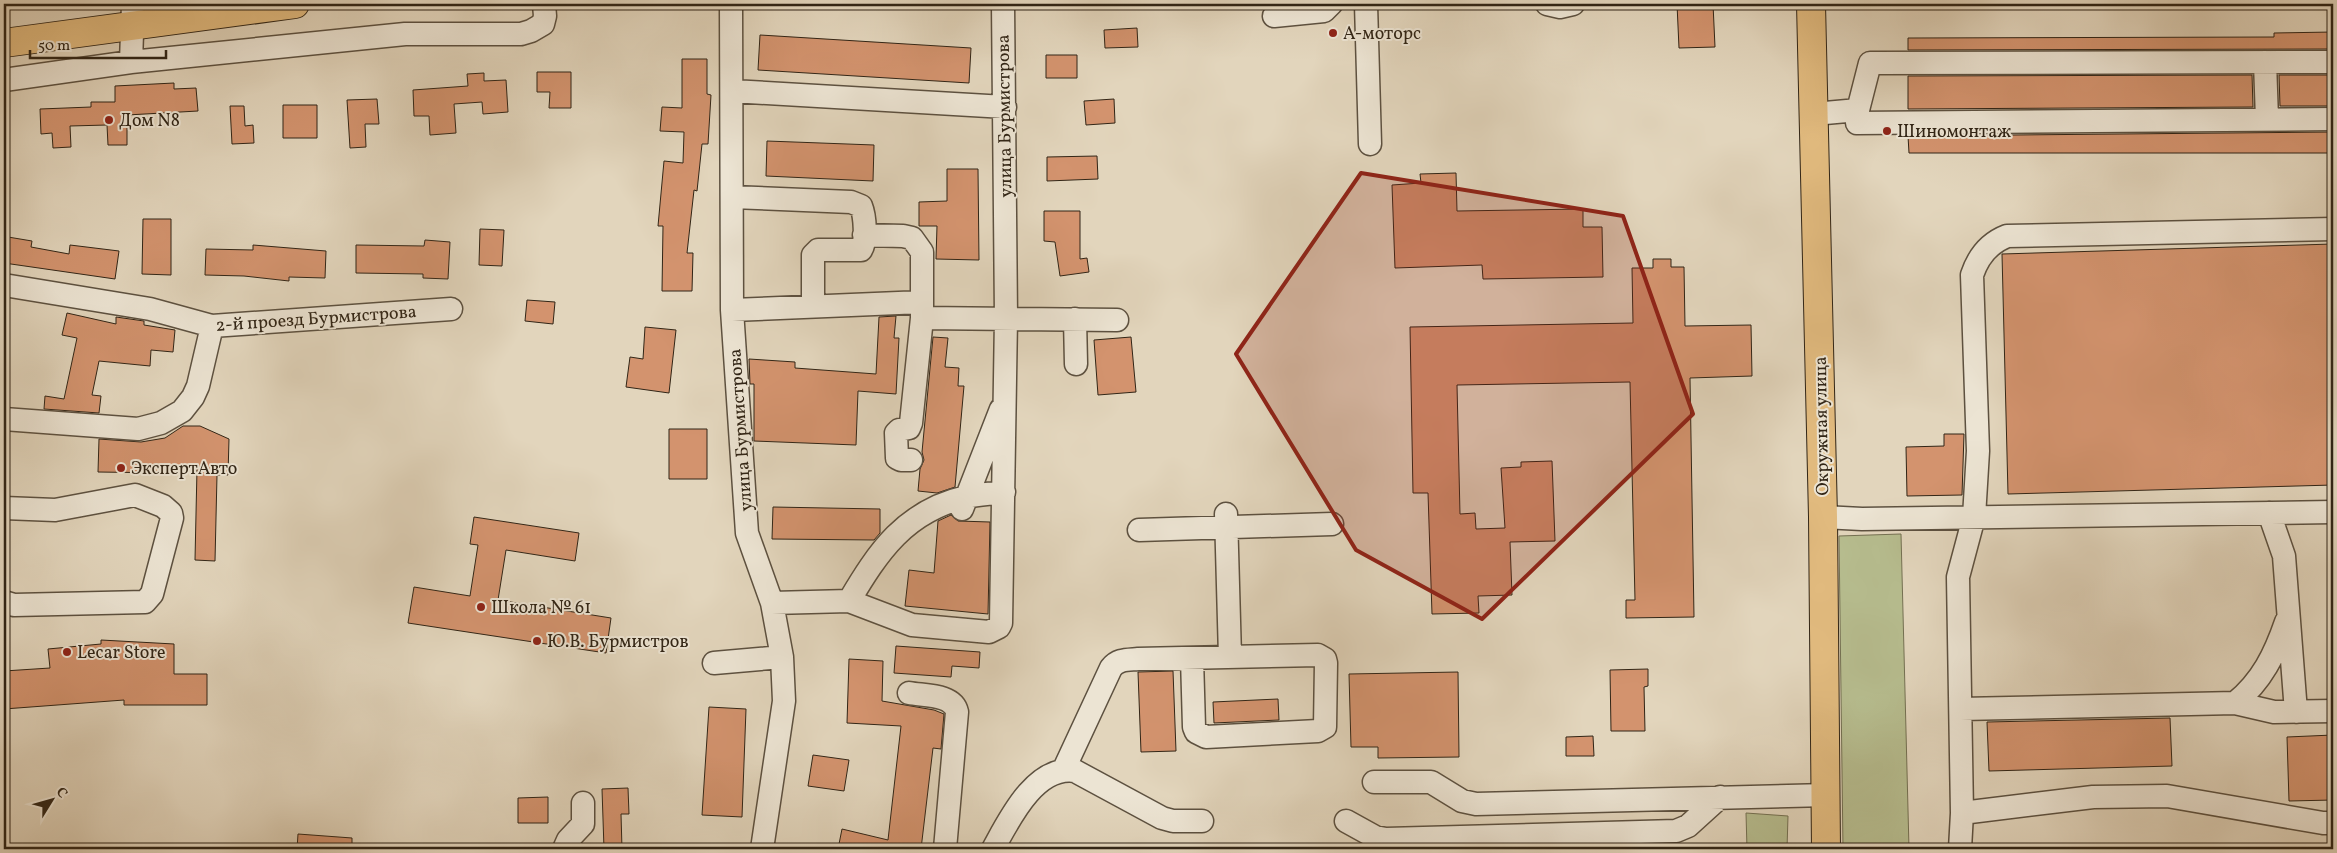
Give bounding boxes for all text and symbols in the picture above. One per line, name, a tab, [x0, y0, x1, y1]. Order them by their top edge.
place label: А-моторс	[1343, 22, 1421, 47]
marker: А-моторс	[1327, 27, 1339, 39]
scale bar	[30, 28, 166, 60]
street label: улица Бурмистрова	[992, 34, 1019, 198]
text: 50 m	[38, 36, 70, 57]
place label: Дом N8	[119, 109, 180, 134]
marker: Дом N8	[103, 114, 115, 126]
place label: Шиномонтаж	[1897, 120, 2011, 145]
marker: Шиномонтаж	[1881, 125, 1893, 137]
street label: 2-й проезд Бурмистрова	[215, 300, 418, 339]
street label: улица Бурмистрова	[723, 348, 760, 512]
street label: Окружная улица	[1809, 356, 1836, 496]
place label: ЭкспертАвто	[131, 457, 237, 482]
marker: ЭкспертАвто	[115, 462, 127, 474]
place label: Школа № 61	[491, 596, 591, 621]
marker: Школа № 61	[475, 601, 487, 613]
place label: Ю.В. Бурмистров	[547, 630, 689, 655]
marker: Ю.В. Бурмистров	[531, 635, 543, 647]
place label: Lecar Store	[77, 641, 166, 666]
marker: Lecar Store	[61, 646, 73, 658]
north arrow	[28, 776, 78, 826]
text: С	[51, 784, 71, 802]

